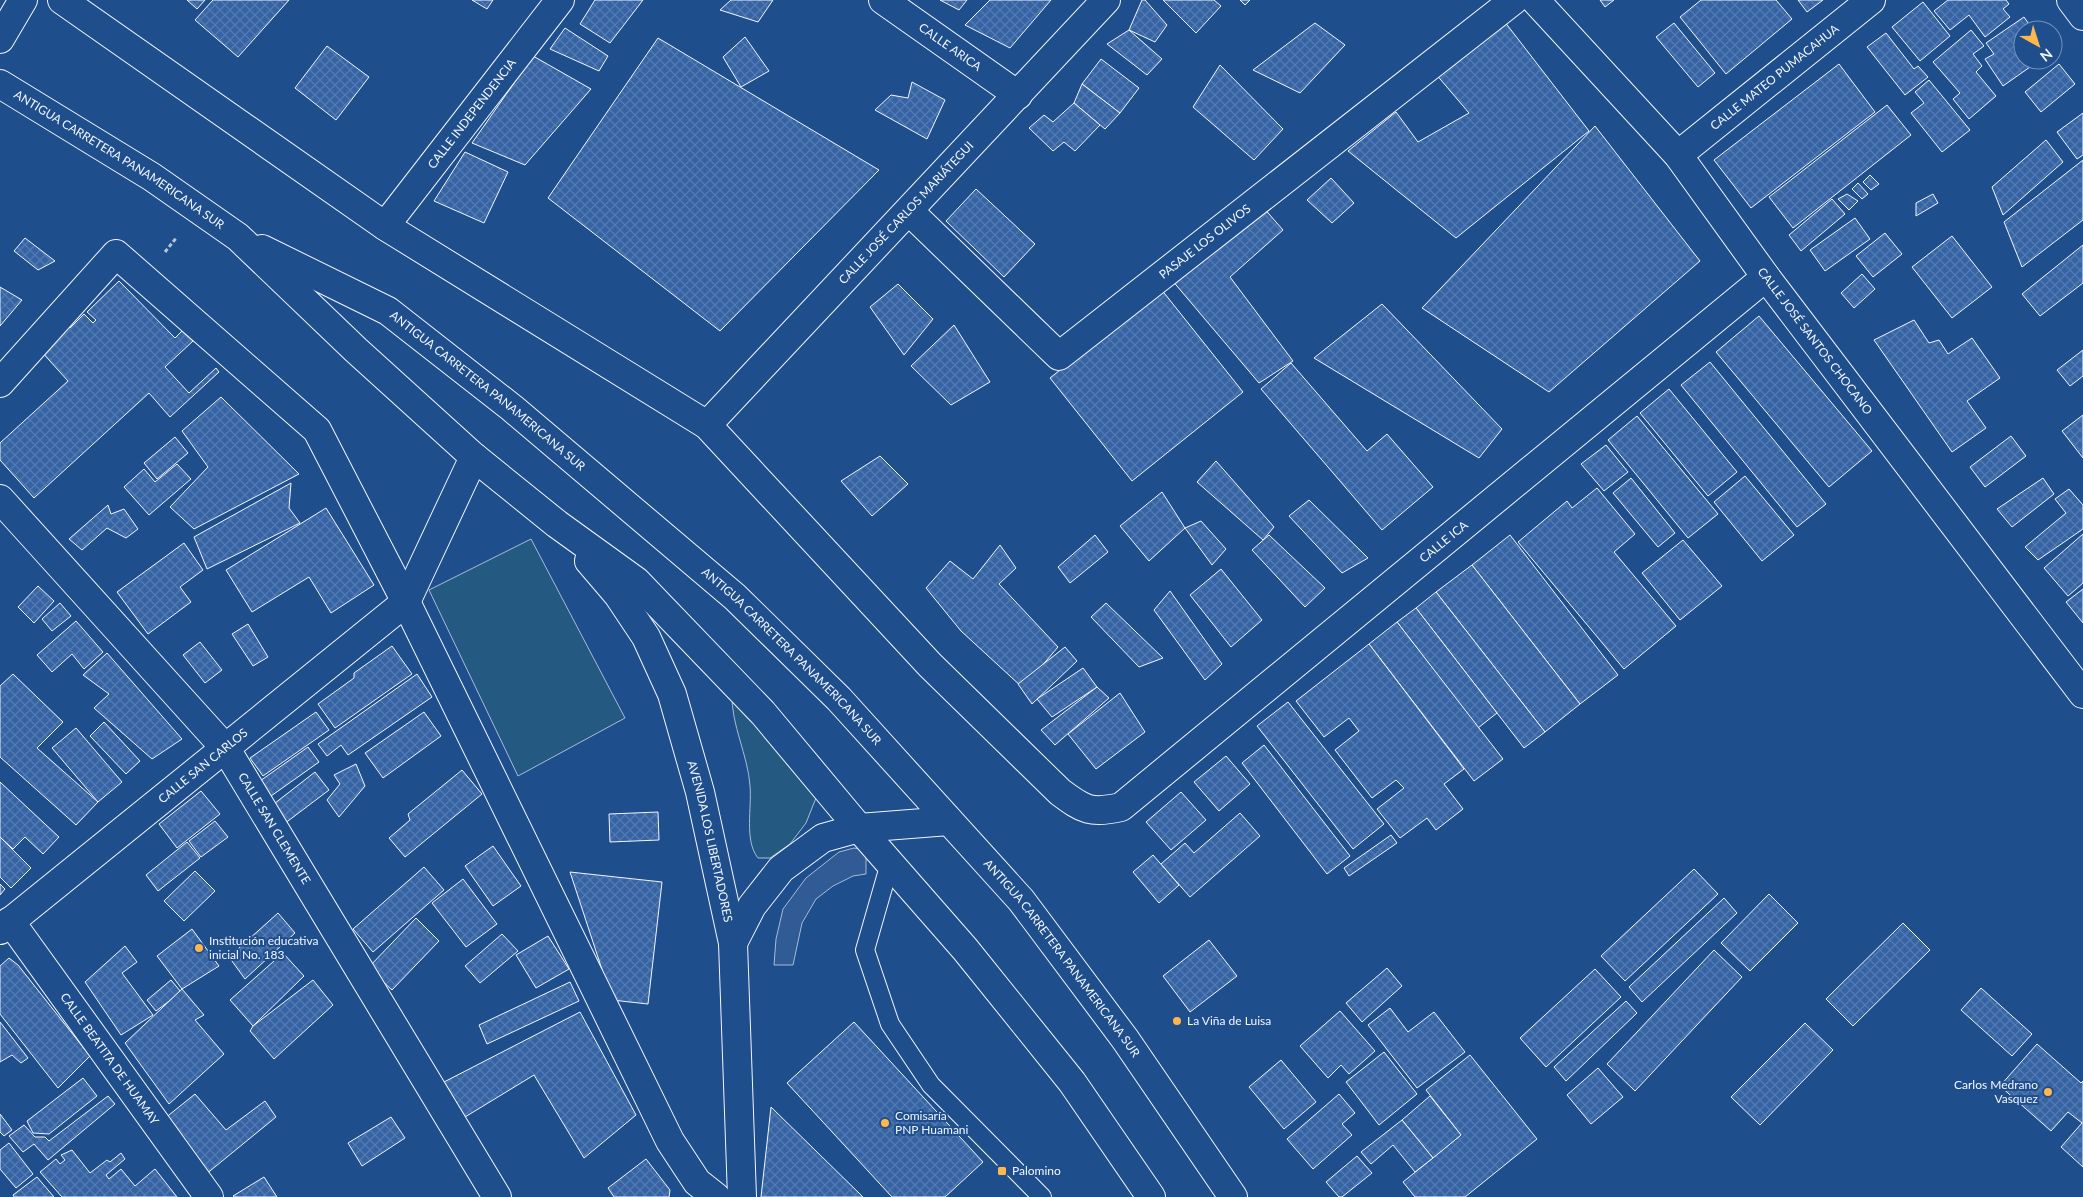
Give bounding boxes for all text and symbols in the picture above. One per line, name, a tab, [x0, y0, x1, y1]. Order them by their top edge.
street label: CALLE ARICA	[916, 20, 985, 75]
street label: CALLE MATEO PUMACAHUA	[1707, 20, 1842, 133]
north arrow	[2013, 20, 2063, 70]
text: N	[2037, 45, 2056, 65]
street label: CALLE INDEPENDENCIA	[424, 55, 519, 171]
street label: ANTIGUA CARRETERA PANAMERICANA SUR	[11, 86, 228, 232]
street label: CALLE JOSÉ CARLOS MARIÁTEGUI	[835, 138, 976, 287]
street label: PASAJE LOS OLIVOS	[1156, 201, 1254, 282]
street label: CALLE JOSÉ SANTOS CHOCANO	[1755, 264, 1876, 418]
street label: ANTIGUA CARRETERA PANAMERICANA SUR	[387, 307, 589, 474]
street label: CALLE ICA	[1416, 517, 1471, 566]
street label: ANTIGUA CARRETERA PANAMERICANA SUR	[699, 564, 885, 748]
street label: CALLE SAN CARLOS	[155, 725, 251, 806]
street label: AVENIDA LOS LIBERTADORES	[684, 759, 736, 923]
street label: CALLE SAN CLEMENTE	[235, 770, 314, 887]
street label: ANTIGUA CARRETERA PANAMERICANA SUR	[981, 856, 1144, 1060]
place label: Institución educativa inicial No. 183	[209, 933, 319, 962]
marker: Institución educativa inicial No. 183	[193, 942, 205, 954]
street label: CALLE BEATITA DE HUAMAY	[57, 990, 163, 1128]
place label: La Viña de Luisa	[1187, 1013, 1271, 1028]
marker: La Viña de Luisa	[1171, 1015, 1183, 1027]
place label: Carlos Medrano Vasquez	[1954, 1077, 2039, 1106]
marker: Carlos Medrano Vasquez	[2042, 1086, 2054, 1098]
place label: Comisaría PNP Huamani	[895, 1108, 969, 1137]
marker: Comisaría PNP Huamani	[879, 1117, 891, 1129]
place label: Palomino	[1012, 1163, 1061, 1178]
marker: Palomino	[996, 1165, 1008, 1177]

